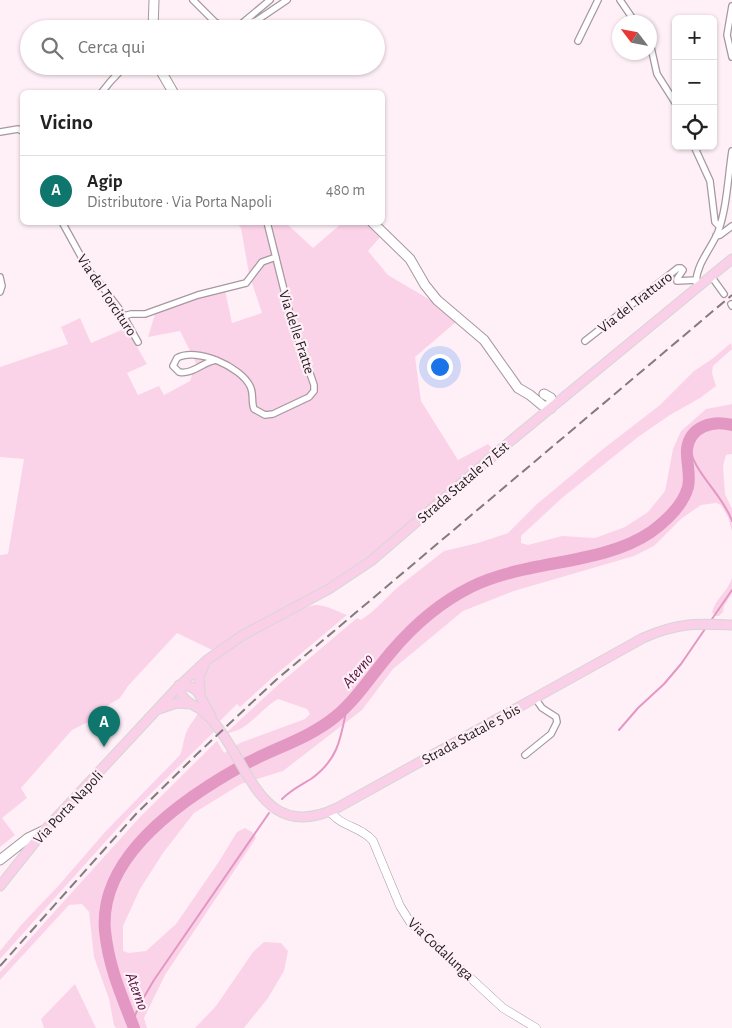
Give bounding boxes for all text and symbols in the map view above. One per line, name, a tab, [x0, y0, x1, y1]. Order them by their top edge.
north arrow	[612, 15, 657, 60]
map controls	[672, 15, 717, 150]
button: +	[672, 15, 717, 60]
search box	[20, 20, 385, 75]
icon: search	[38, 34, 66, 62]
text: Cerca qui	[78, 38, 145, 57]
button: −	[672, 60, 717, 105]
button: locate	[672, 105, 717, 150]
text: Vicino	[40, 112, 93, 133]
text: Agip	[87, 172, 123, 191]
text: A	[51, 182, 61, 198]
text: 480 m	[326, 182, 365, 198]
text: Distributore · Via Porta Napoli	[87, 194, 272, 210]
street label: Via del Torcituro	[74, 252, 139, 339]
street label: Via del Tratturo	[595, 269, 675, 336]
street label: Via delle Fratte	[276, 289, 317, 376]
your location	[427, 354, 453, 380]
street label: Strada Statale 17 Est	[415, 439, 512, 526]
water label: Aterno	[339, 650, 377, 691]
street label: Strada Statale 5 bis	[420, 701, 523, 768]
pin: A	[88, 706, 120, 747]
street label: Via Porta Napoli	[31, 768, 106, 847]
street label: Via Codalunga	[405, 915, 477, 984]
water label: Aterno	[122, 969, 152, 1013]

